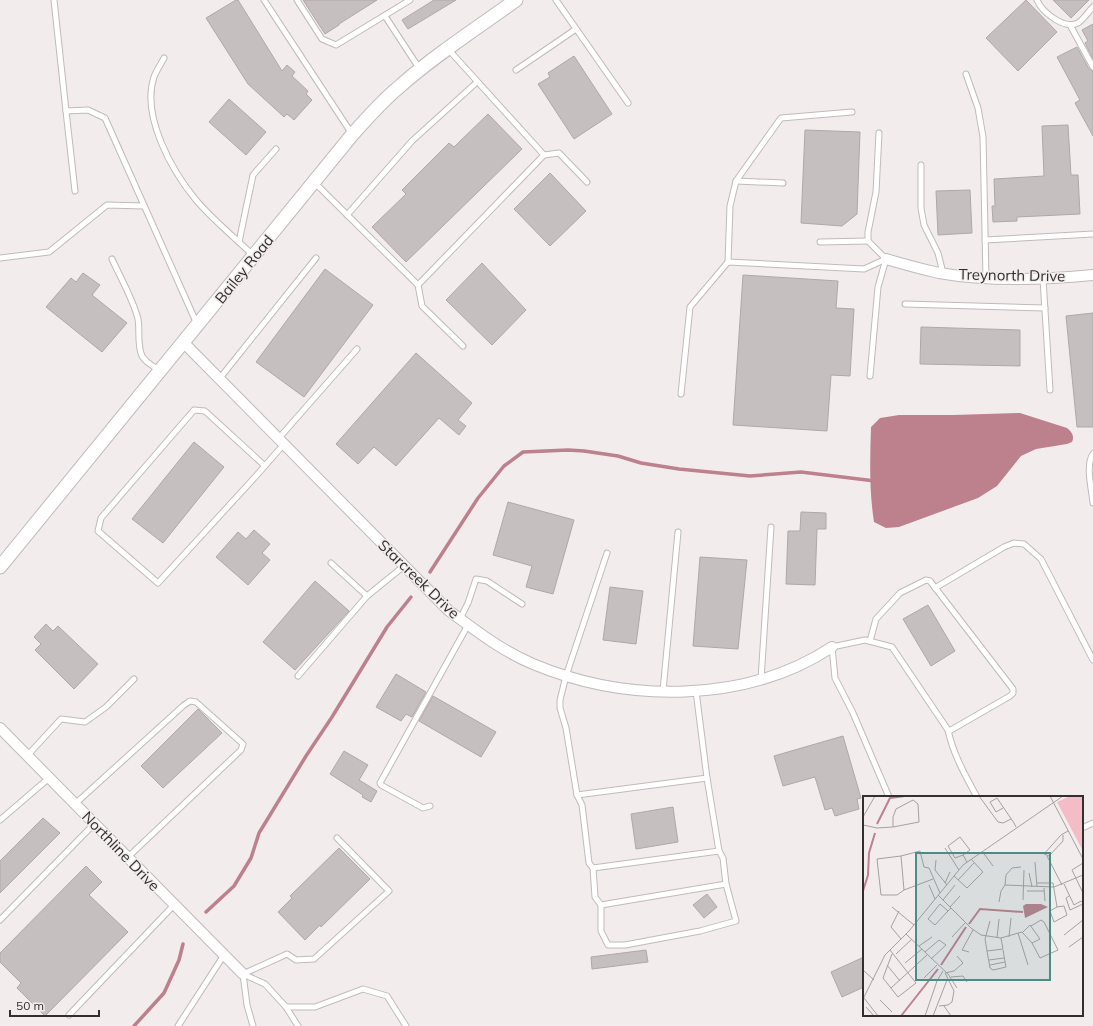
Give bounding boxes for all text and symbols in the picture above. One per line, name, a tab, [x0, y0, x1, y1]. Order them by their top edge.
street label: Bailey Road	[210, 231, 278, 307]
street label: Treynorth Drive	[958, 265, 1066, 285]
street label: Starcreek Drive	[374, 535, 464, 623]
inset map	[863, 796, 1083, 1016]
street label: Northline Drive	[78, 807, 164, 895]
scale bar	[10, 992, 99, 1018]
text: 50 m	[16, 998, 44, 1013]

